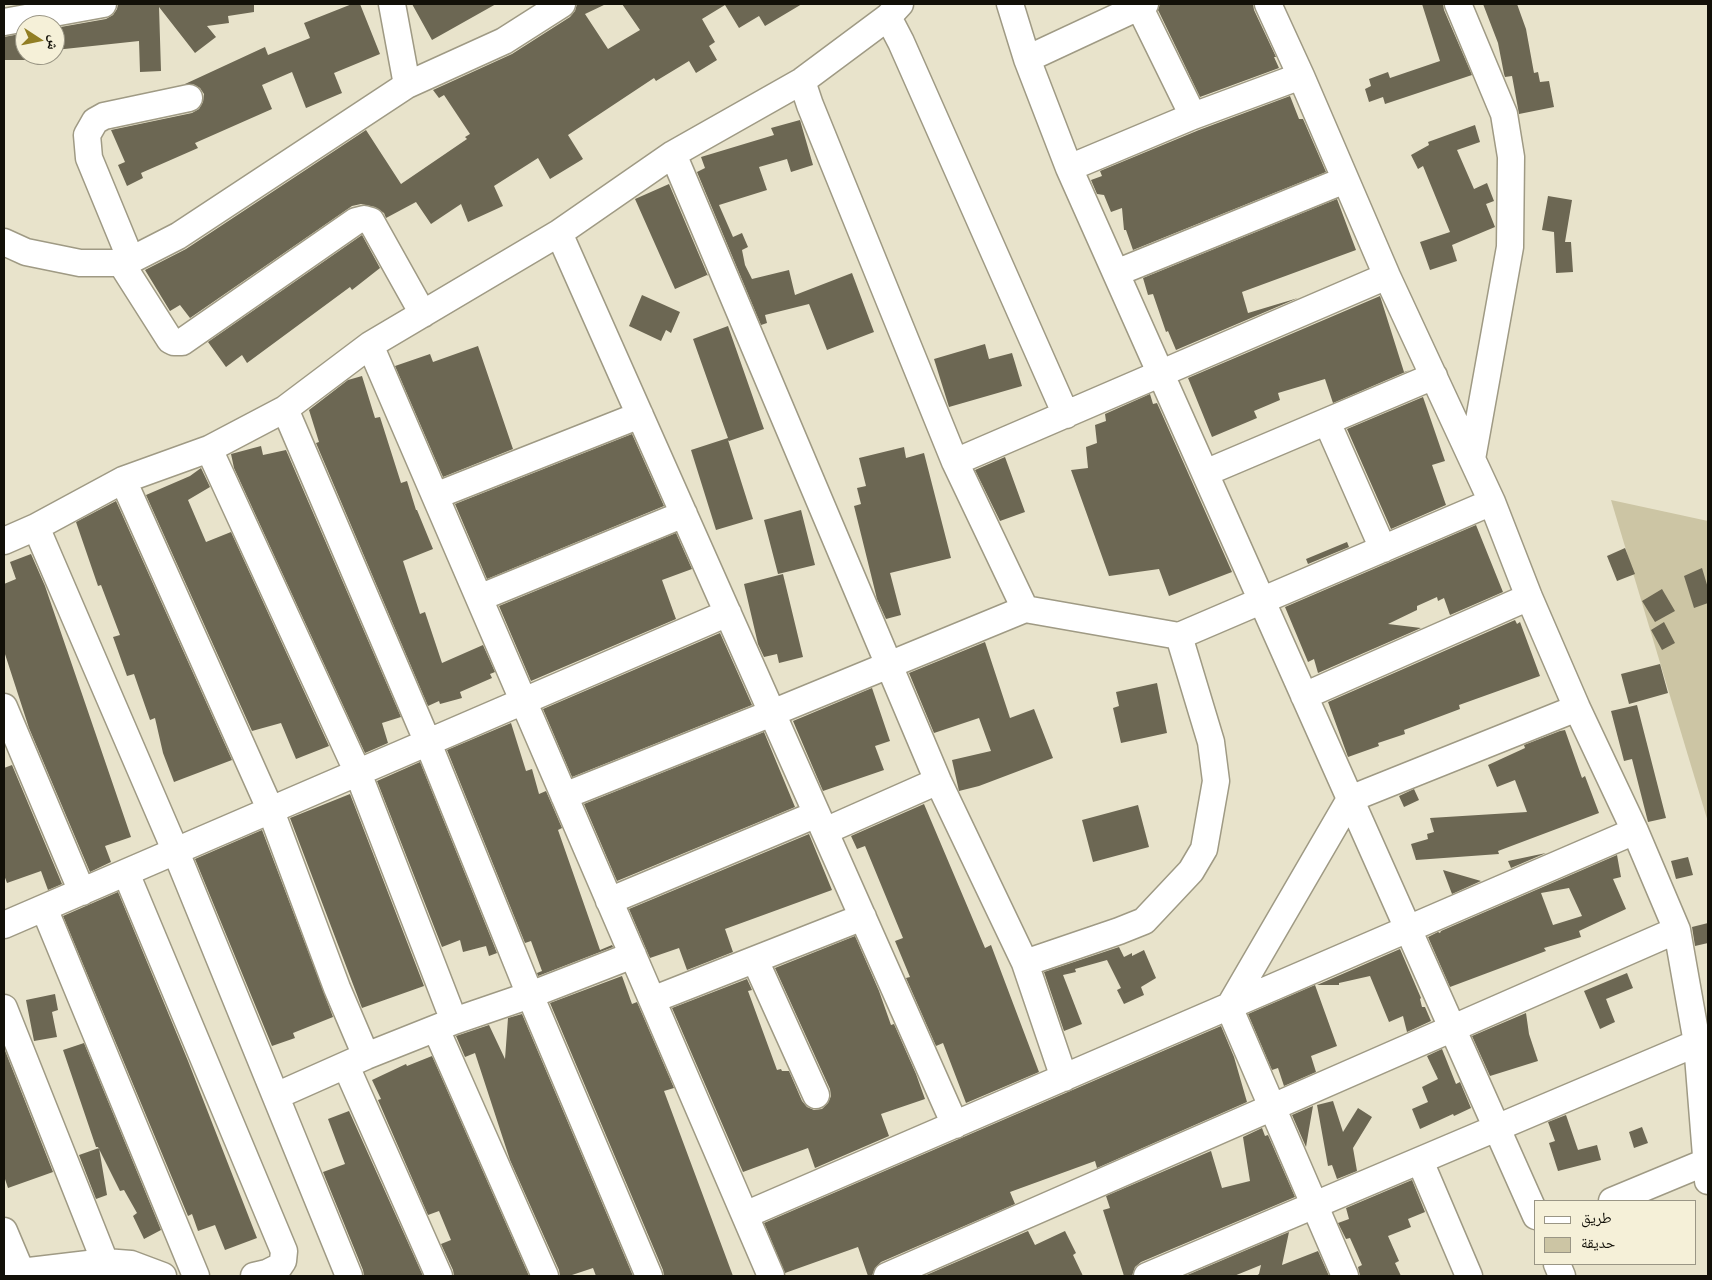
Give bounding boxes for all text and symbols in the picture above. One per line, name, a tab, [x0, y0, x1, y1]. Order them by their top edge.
north arrow	[15, 15, 65, 65]
text: ش	[43, 34, 64, 52]
legend	[1534, 1200, 1697, 1265]
text: طريق	[1581, 1208, 1612, 1227]
text: حديقة	[1581, 1233, 1615, 1252]

